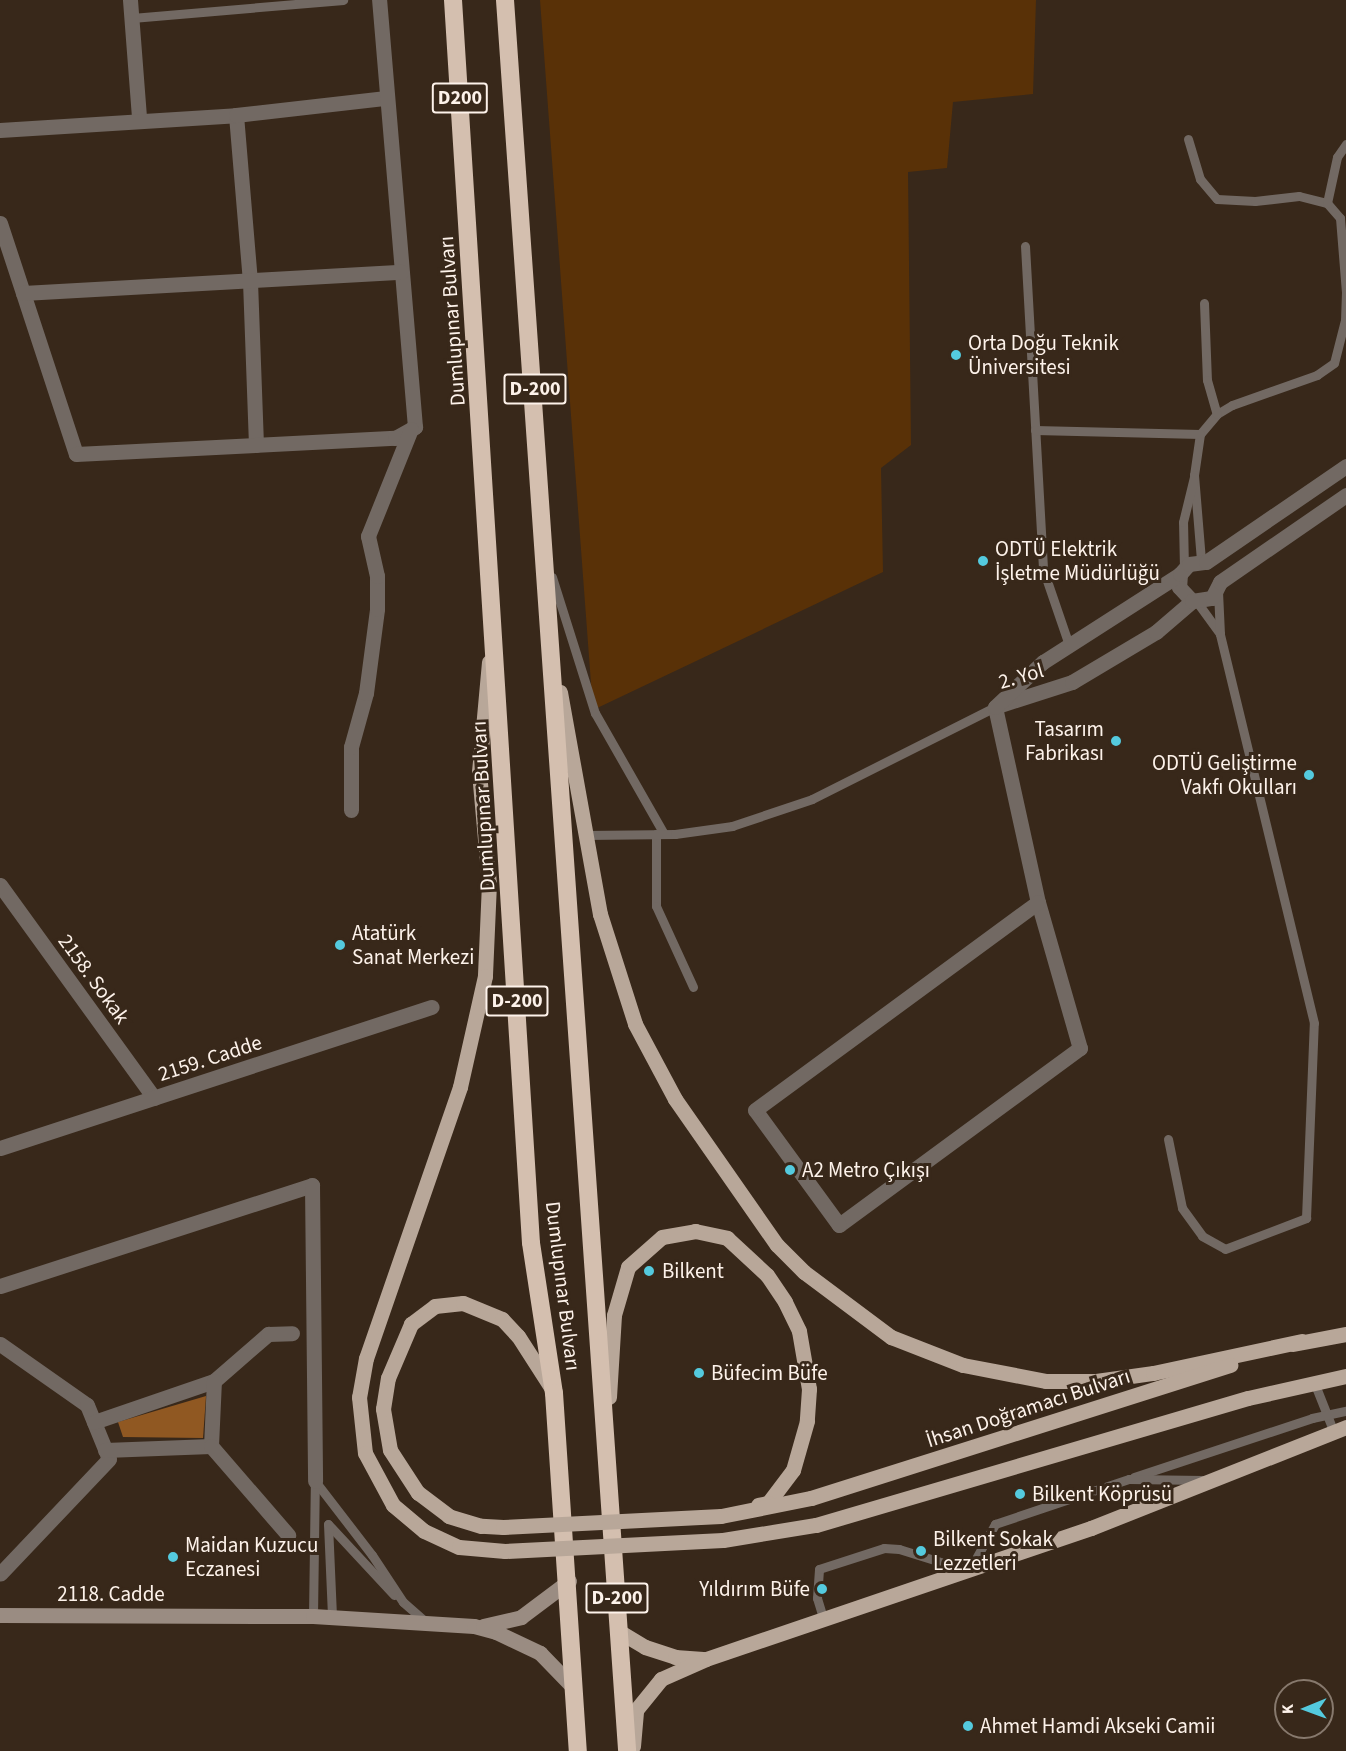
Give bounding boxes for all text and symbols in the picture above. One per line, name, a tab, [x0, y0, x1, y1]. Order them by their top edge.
road number: D200	[432, 81, 488, 115]
street label: Dumlupınar Bulvarı	[433, 235, 471, 407]
place label: Orta Doğu Teknik Üniversitesi	[968, 330, 1119, 380]
marker: Orta Doğu Teknik Üniversitesi	[949, 348, 963, 362]
road number: D-200	[502, 372, 568, 406]
place label: ODTÜ Elektrik İşletme Müdürlüğü	[995, 536, 1160, 586]
marker: ODTÜ Elektrik İşletme Müdürlüğü	[976, 554, 990, 568]
street label: 2. Yol	[996, 658, 1046, 694]
place label: Tasarım Fabrikası	[1025, 716, 1104, 766]
street label: Dumlupınar Bulvarı	[466, 720, 500, 892]
marker: Tasarım Fabrikası	[1109, 734, 1123, 748]
place label: ODTÜ Geliştirme Vakfı Okulları	[1152, 750, 1297, 800]
marker: ODTÜ Geliştirme Vakfı Okulları	[1302, 768, 1316, 782]
place label: Atatürk Sanat Merkezi	[352, 920, 474, 970]
street label: 2158. Sokak	[53, 929, 135, 1029]
marker: Atatürk Sanat Merkezi	[333, 938, 347, 952]
road number: D-200	[484, 984, 550, 1018]
street label: 2159. Cadde	[155, 1029, 265, 1087]
place label: A2 Metro Çıkışı	[802, 1157, 930, 1183]
marker: A2 Metro Çıkışı	[783, 1163, 797, 1177]
street label: Dumlupınar Bulvarı	[540, 1200, 586, 1372]
place label: Bilkent	[662, 1258, 724, 1284]
marker: Bilkent	[640, 1262, 658, 1280]
place label: Büfecim Büfe	[711, 1360, 828, 1386]
street label: İhsan Doğramacı Bulvarı	[923, 1363, 1133, 1453]
marker: Büfecim Büfe	[692, 1366, 706, 1380]
place label: Bilkent Köprüsü	[1032, 1481, 1172, 1507]
marker: Bilkent Köprüsü	[1013, 1487, 1027, 1501]
place label: Bilkent Sokak Lezzetleri	[933, 1526, 1053, 1576]
place label: Maidan Kuzucu Eczanesi	[185, 1532, 318, 1582]
marker: Bilkent Sokak Lezzetleri	[914, 1544, 928, 1558]
marker: Maidan Kuzucu Eczanesi	[166, 1550, 180, 1564]
place label: Yıldırım Büfe	[699, 1576, 810, 1602]
street label: 2118. Cadde	[57, 1581, 165, 1607]
road number: D-200	[584, 1581, 650, 1615]
marker: Yıldırım Büfe	[815, 1582, 829, 1596]
north arrow	[1274, 1679, 1334, 1739]
text: K	[1277, 1704, 1299, 1714]
place label: Ahmet Hamdi Akseki Camii	[980, 1713, 1216, 1739]
marker: Ahmet Hamdi Akseki Camii	[961, 1719, 975, 1733]

